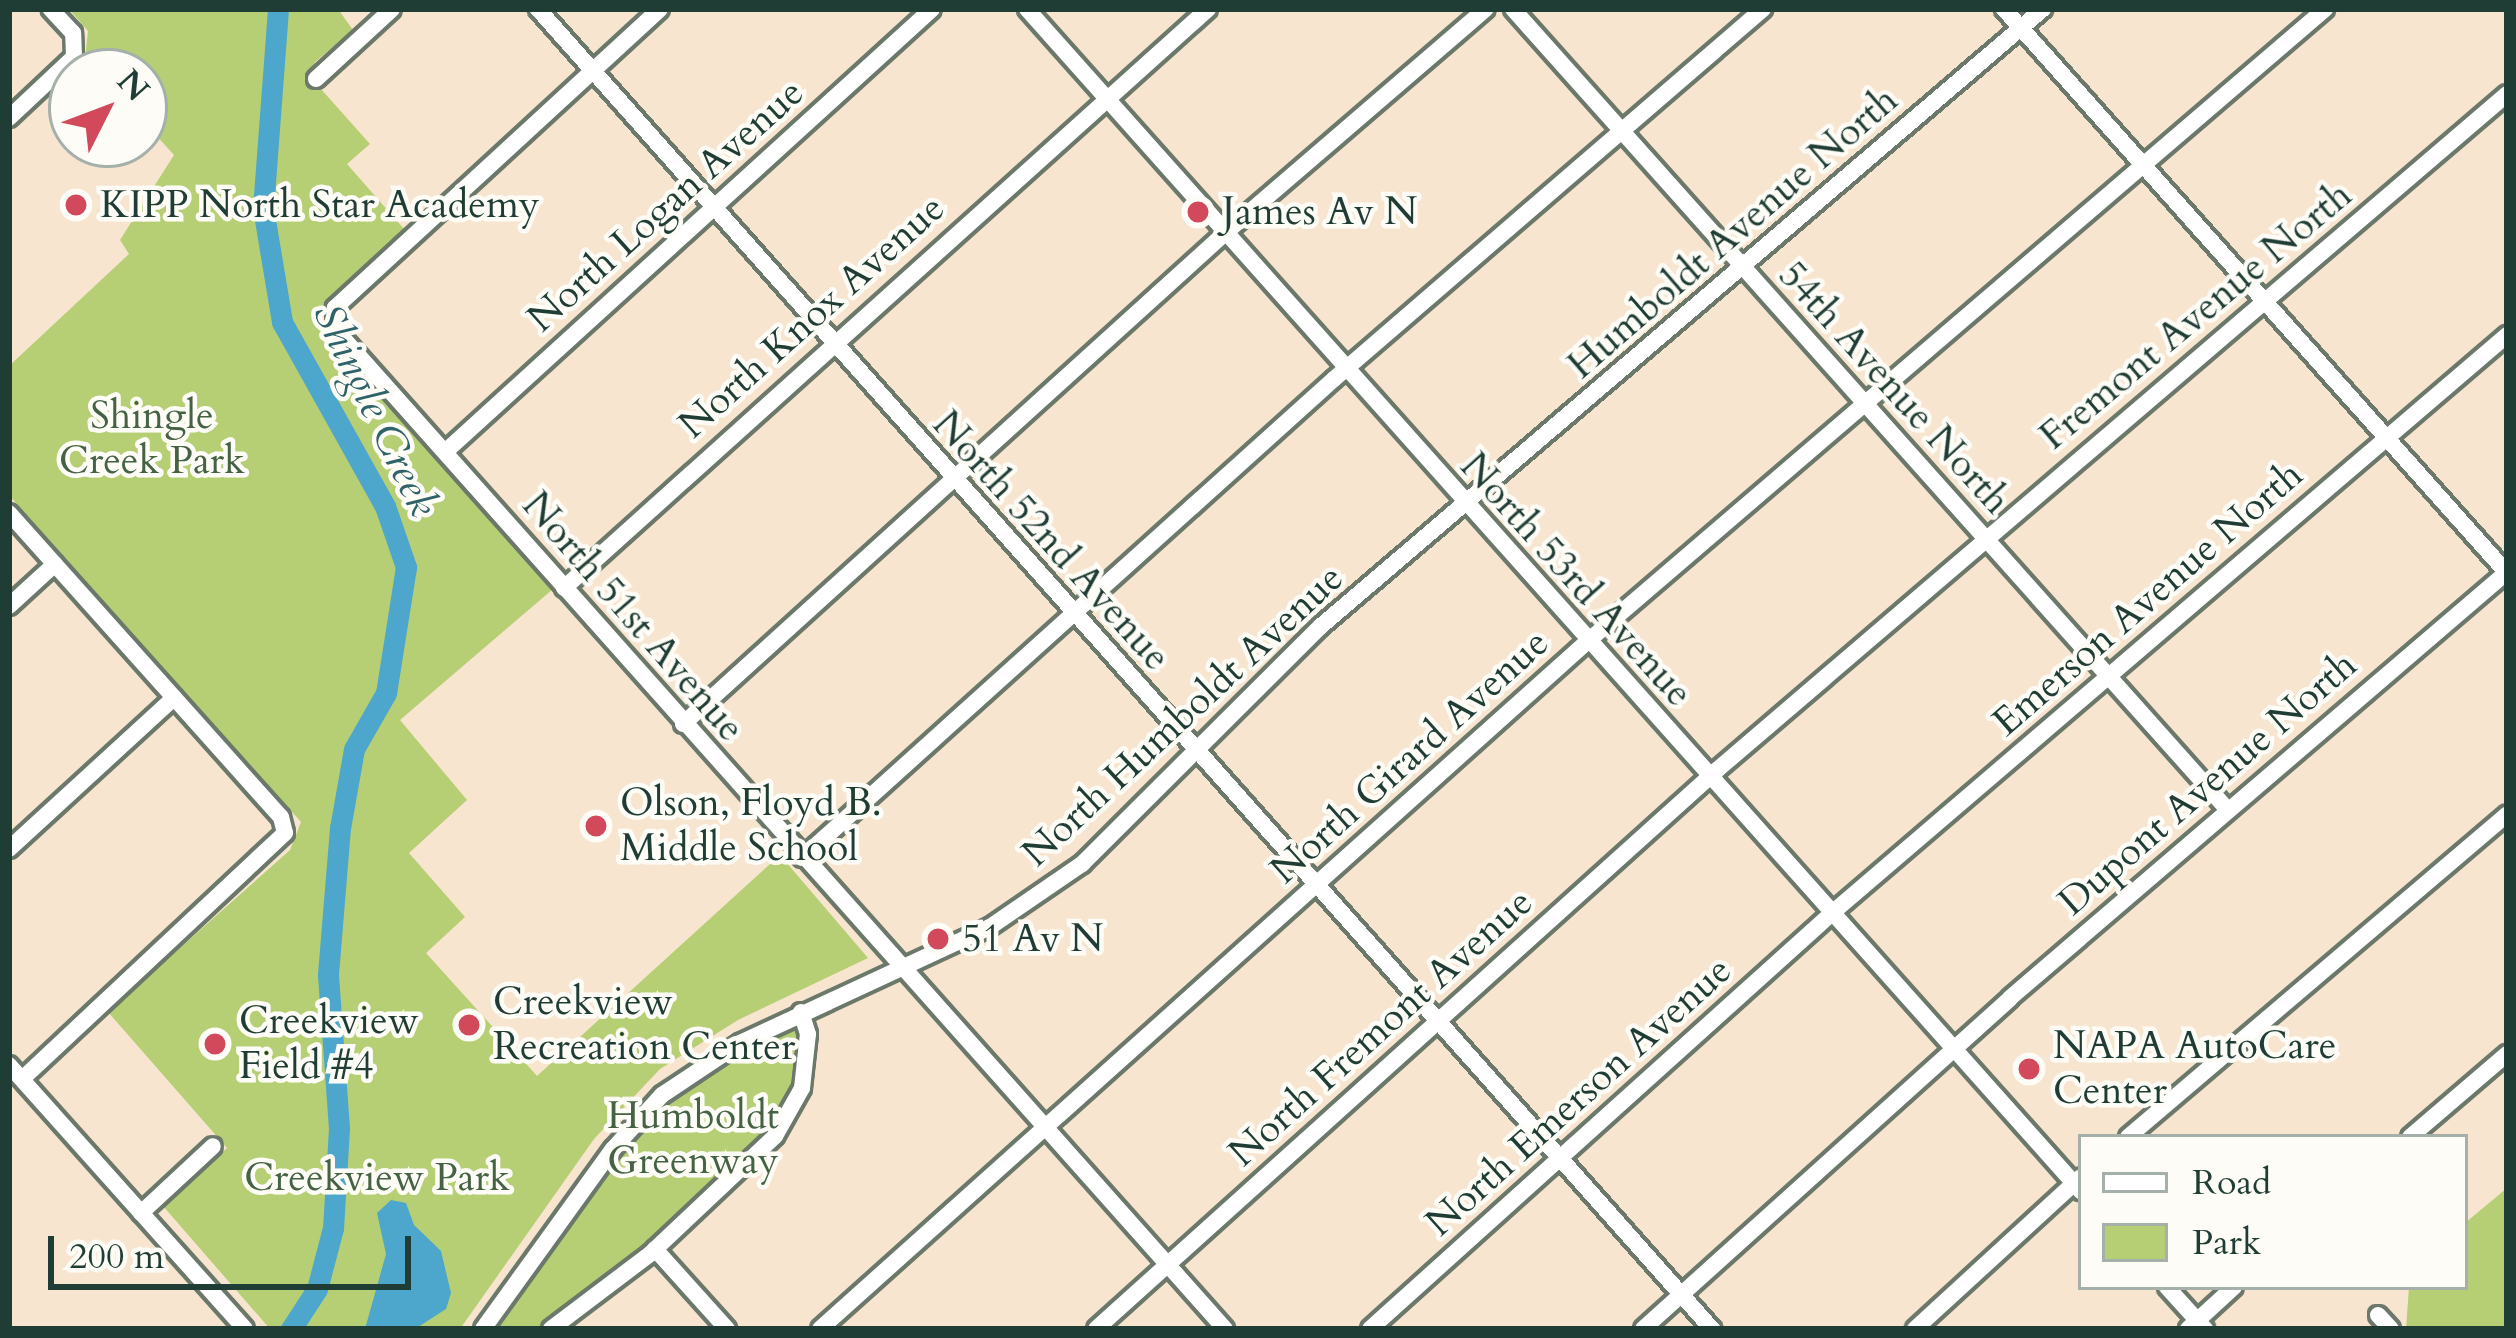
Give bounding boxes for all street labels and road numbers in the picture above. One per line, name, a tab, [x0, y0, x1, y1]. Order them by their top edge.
street label: North Logan Avenue	[518, 70, 814, 342]
street label: Humboldt Avenue North	[1559, 77, 1907, 389]
street label: Fremont Avenue North	[2031, 172, 2361, 460]
street label: North Knox Avenue	[670, 185, 954, 449]
street label: 54th Avenue North	[1768, 252, 2020, 524]
street label: North 52nd Avenue	[922, 402, 1180, 680]
street label: North 53rd Avenue	[1450, 444, 1702, 716]
street label: Emerson Avenue North	[1984, 452, 2312, 746]
street label: North 51st Avenue	[512, 483, 754, 751]
street label: North Humboldt Avenue	[1013, 555, 1353, 877]
street label: North Girard Avenue	[1261, 620, 1559, 894]
street label: Dupont Avenue North	[2050, 642, 2366, 926]
street label: North Fremont Avenue	[1220, 879, 1542, 1177]
street label: North Emerson Avenue	[1417, 947, 1741, 1247]

